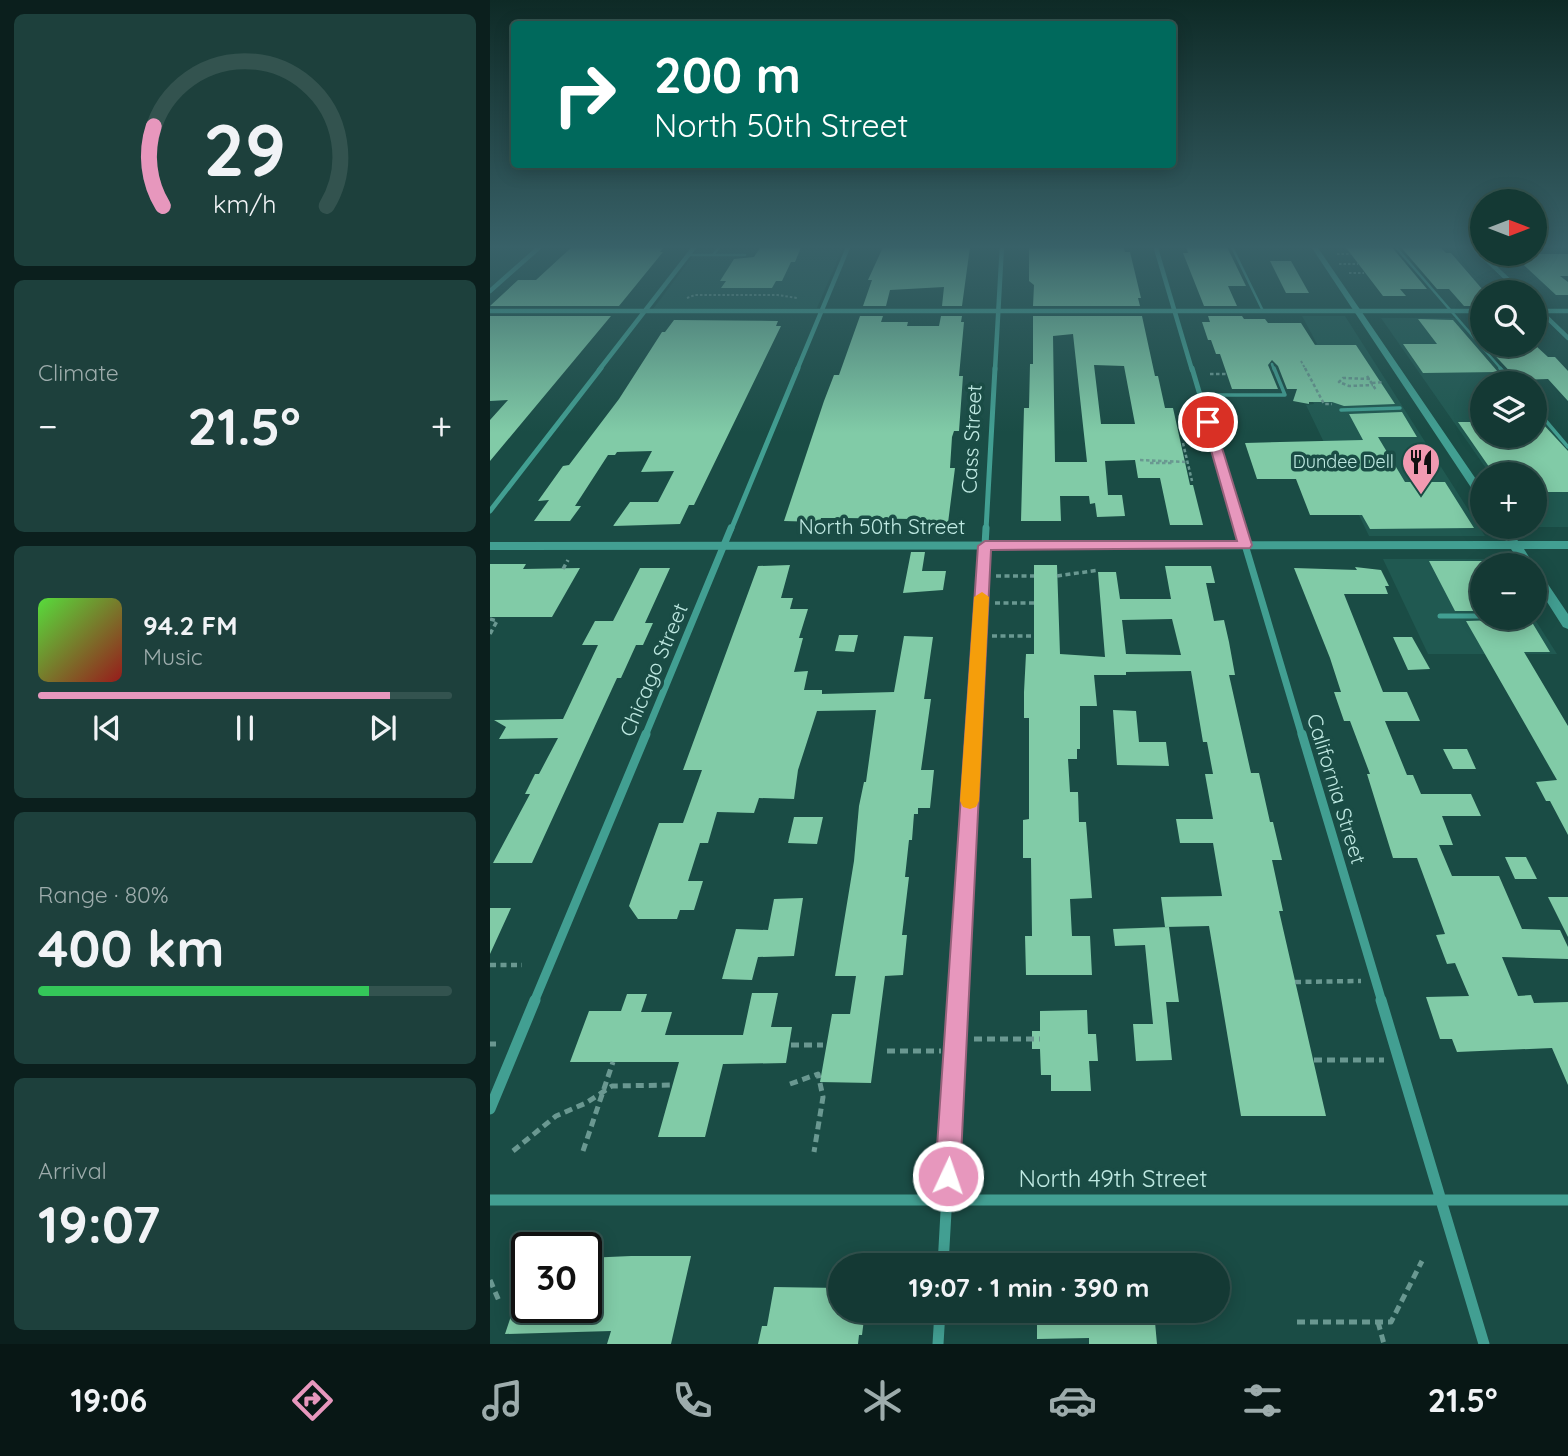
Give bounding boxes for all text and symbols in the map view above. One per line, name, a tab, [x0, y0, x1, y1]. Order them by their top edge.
text: 200 m	[654, 44, 801, 105]
icon: right	[539, 49, 630, 140]
text: 29	[204, 103, 286, 194]
text: North 50th Street	[654, 105, 908, 145]
text: km/h	[213, 188, 277, 219]
north arrow	[1470, 189, 1547, 266]
map controls	[1470, 189, 1547, 630]
button: search	[1470, 280, 1547, 357]
text: Climate	[38, 358, 119, 387]
button: layers	[1470, 371, 1547, 448]
street label: Cass Street	[955, 384, 987, 494]
pin	[1178, 392, 1238, 452]
text: 21.5°	[188, 393, 301, 458]
text: −	[38, 402, 58, 450]
text: +	[431, 402, 452, 450]
icon: arrive	[1189, 403, 1227, 441]
restaurant icon: Dundee Dell	[1400, 441, 1442, 496]
place label: Dundee Dell	[1293, 450, 1394, 473]
button: +	[1470, 462, 1547, 539]
street label: North 50th Street	[799, 513, 965, 539]
button: −	[1470, 553, 1547, 630]
street label: Chicago Street	[613, 599, 693, 740]
text: 94.2 FM	[143, 609, 238, 642]
text: Music	[143, 642, 203, 671]
icon: previous	[88, 709, 126, 747]
icon: pause	[226, 709, 264, 747]
icon: next	[364, 709, 402, 747]
street label: California Street	[1302, 710, 1372, 867]
text: Range · 80%	[38, 880, 169, 909]
text: 400 km	[38, 915, 225, 980]
position arrow	[911, 1139, 985, 1213]
text: Arrival	[38, 1156, 107, 1185]
street label: North 49th Street	[1019, 1163, 1208, 1193]
text: 19:07	[38, 1191, 160, 1256]
speed limit sign: 30	[511, 1232, 602, 1323]
text: 19:07 · 1 min · 390 m	[909, 1271, 1149, 1304]
icon: directions	[288, 1376, 337, 1425]
icon: music	[478, 1376, 527, 1425]
icon: phone	[668, 1376, 717, 1425]
icon: climate	[858, 1376, 907, 1425]
icon: car	[1048, 1376, 1097, 1425]
icon: filters	[1238, 1376, 1287, 1425]
text: 19:06	[70, 1380, 147, 1420]
text: 21.5°	[1428, 1380, 1498, 1420]

